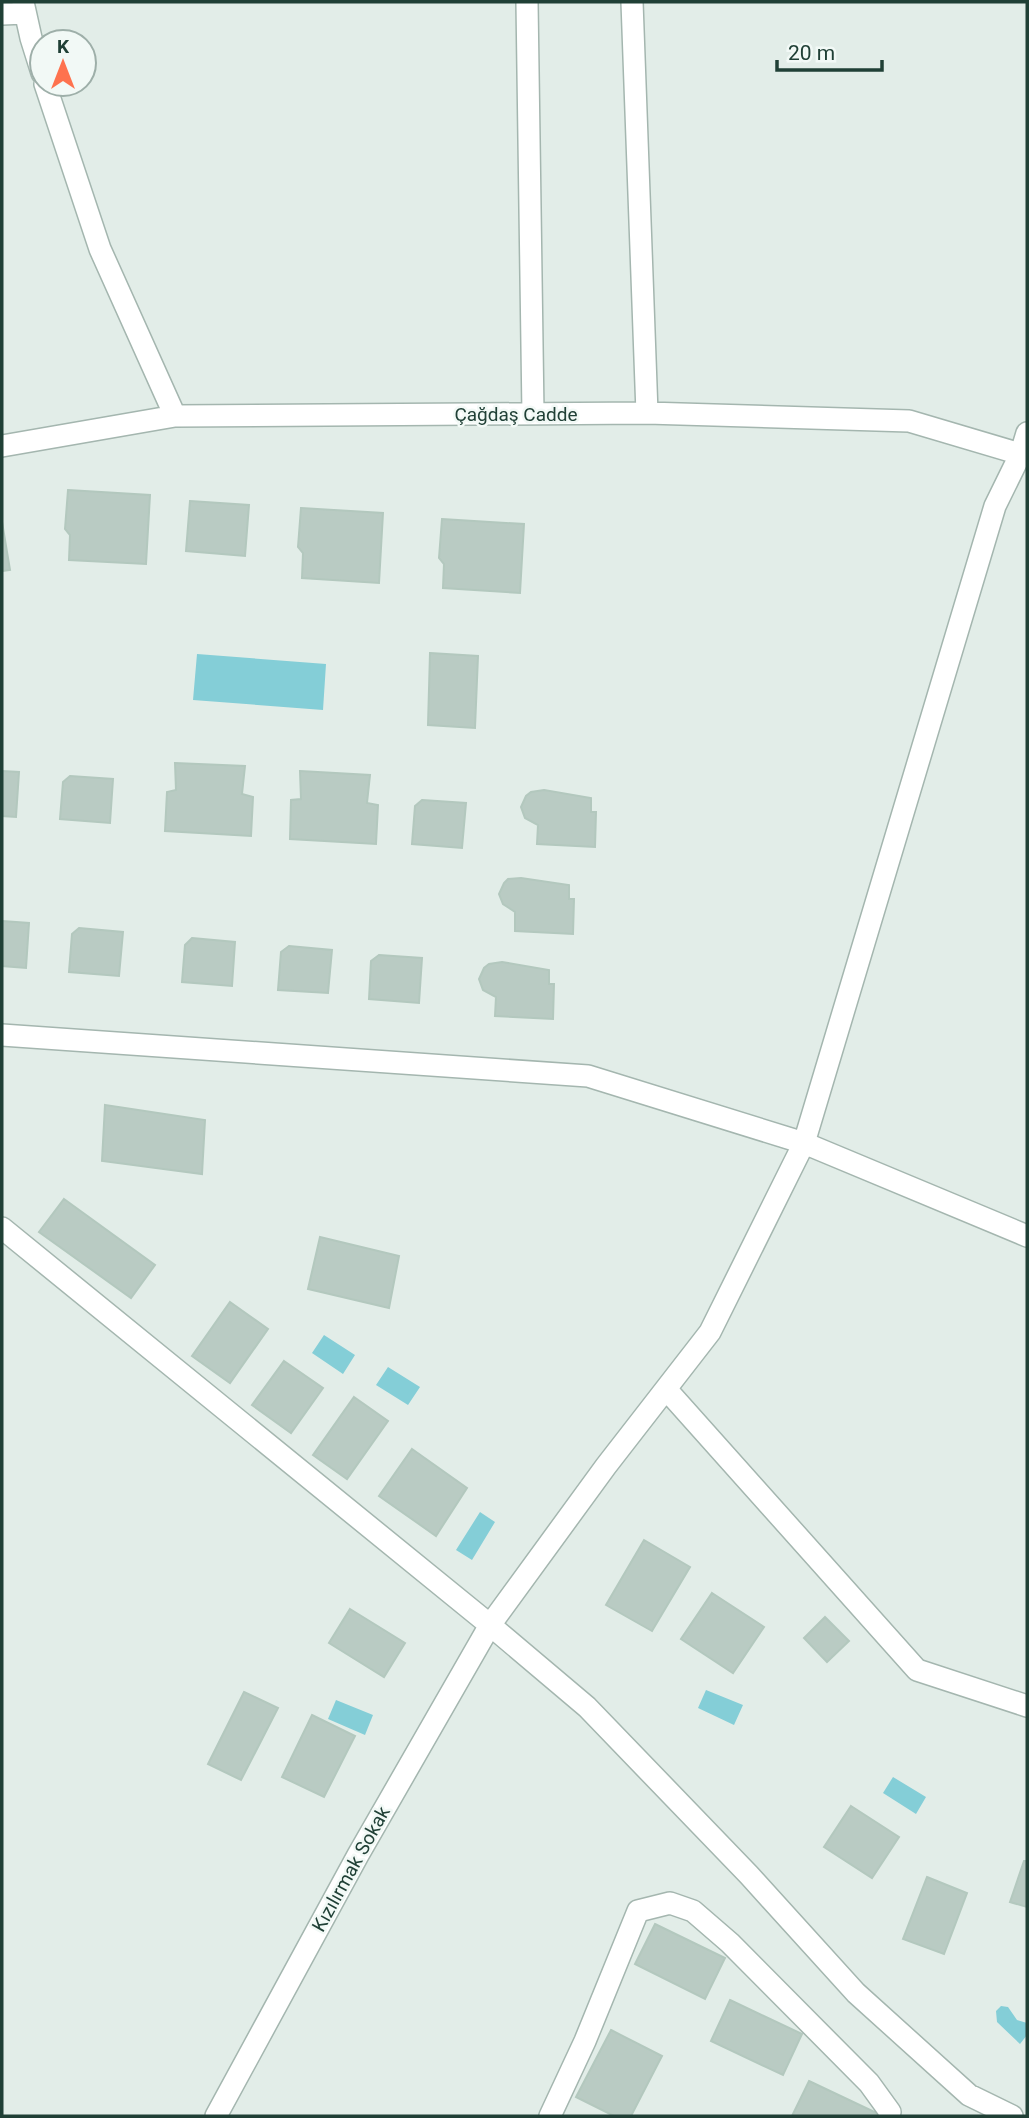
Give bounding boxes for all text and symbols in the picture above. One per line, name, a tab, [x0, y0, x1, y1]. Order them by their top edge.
north arrow	[28, 28, 98, 98]
scale bar	[777, 28, 882, 72]
text: K	[57, 35, 70, 58]
text: 20 m	[788, 41, 835, 65]
street label: Çağdaş Cadde	[454, 403, 578, 426]
street label: Kızılırmak Sokak	[307, 1802, 395, 1936]

